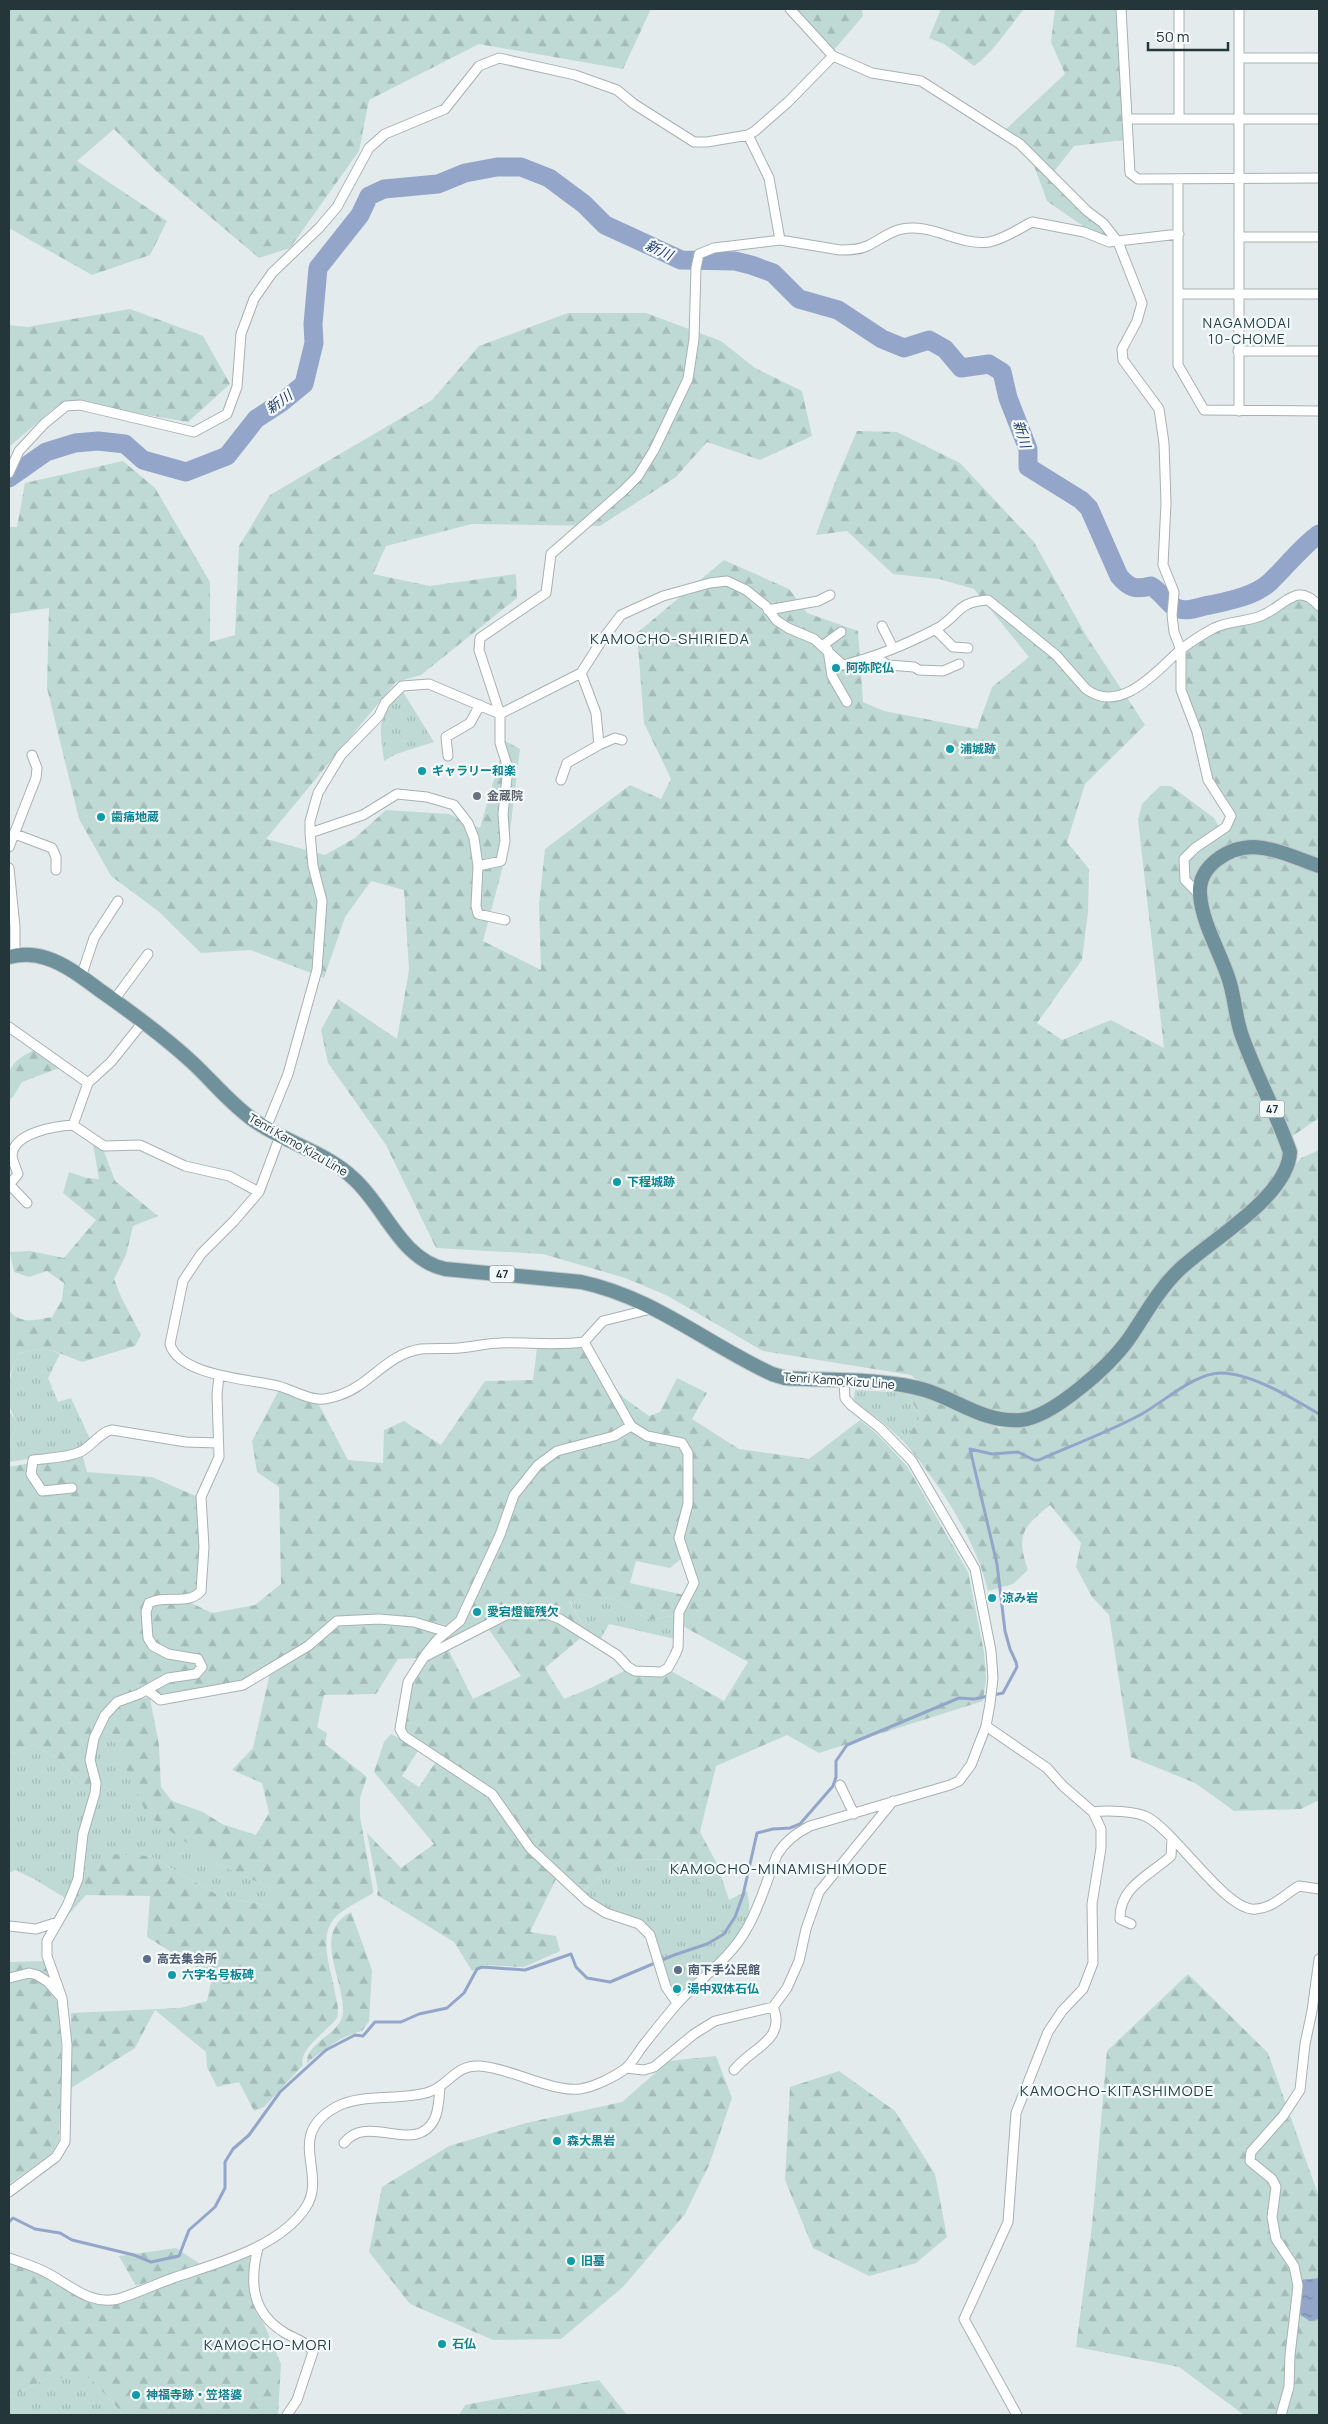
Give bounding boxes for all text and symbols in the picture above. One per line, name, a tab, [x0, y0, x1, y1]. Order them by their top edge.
scale bar	[1148, 20, 1228, 52]
text: 50 m	[1156, 26, 1190, 47]
water label: 新川	[643, 235, 678, 265]
district label: NAGAMODAI 10-CHOME	[1203, 313, 1291, 348]
water label: 新川	[262, 385, 297, 418]
water label: 新川	[1009, 418, 1036, 452]
district label: KAMOCHO-SHIRIEDA	[590, 628, 750, 649]
place label: 阿弥陀仏	[846, 659, 894, 676]
marker: 阿弥陀仏	[830, 662, 842, 674]
place label: 浦城跡	[960, 740, 996, 757]
marker: 浦城跡	[944, 743, 956, 755]
place label: ギャラリー和楽	[432, 762, 516, 779]
marker: ギャラリー和楽	[416, 765, 428, 777]
place label: 金蔵院	[487, 787, 523, 804]
marker: 金蔵院	[471, 790, 483, 802]
place label: 歯痛地蔵	[111, 808, 159, 825]
marker: 歯痛地蔵	[95, 811, 107, 823]
road number: 47	[1260, 1100, 1284, 1118]
street label: Tenri Kamo Kizu Line	[246, 1109, 351, 1180]
place label: 下程城跡	[627, 1173, 675, 1190]
marker: 下程城跡	[611, 1176, 623, 1188]
road number: 47	[490, 1266, 514, 1282]
street label: Tenri Kamo Kizu Line	[783, 1368, 895, 1393]
place label: 涼み岩	[1002, 1589, 1038, 1606]
marker: 涼み岩	[986, 1592, 998, 1604]
place label: 愛宕燈籠残欠	[487, 1603, 559, 1620]
marker: 愛宕燈籠残欠	[471, 1606, 483, 1618]
district label: KAMOCHO-MINAMISHIMODE	[670, 1858, 888, 1879]
place label: 高去集会所	[157, 1950, 217, 1967]
marker: 高去集会所	[141, 1953, 153, 1965]
place label: 南下手公民館	[688, 1961, 760, 1978]
marker: 南下手公民館	[672, 1964, 684, 1976]
place label: 六字名号板碑	[182, 1966, 254, 1983]
marker: 六字名号板碑	[166, 1969, 178, 1981]
place label: 湯中双体石仏	[687, 1980, 759, 1997]
marker: 湯中双体石仏	[671, 1983, 683, 1995]
district label: KAMOCHO-KITASHIMODE	[1020, 2080, 1214, 2101]
place label: 森大黒岩	[567, 2132, 615, 2149]
marker: 森大黒岩	[551, 2135, 563, 2147]
place label: 旧墓	[581, 2252, 605, 2269]
marker: 旧墓	[565, 2255, 577, 2267]
district label: KAMOCHO-MORI	[204, 2334, 332, 2355]
place label: 石仏	[452, 2335, 476, 2352]
marker: 石仏	[436, 2338, 448, 2350]
place label: 神福寺跡・笠塔婆	[146, 2386, 242, 2403]
marker: 神福寺跡・笠塔婆	[130, 2389, 142, 2401]

